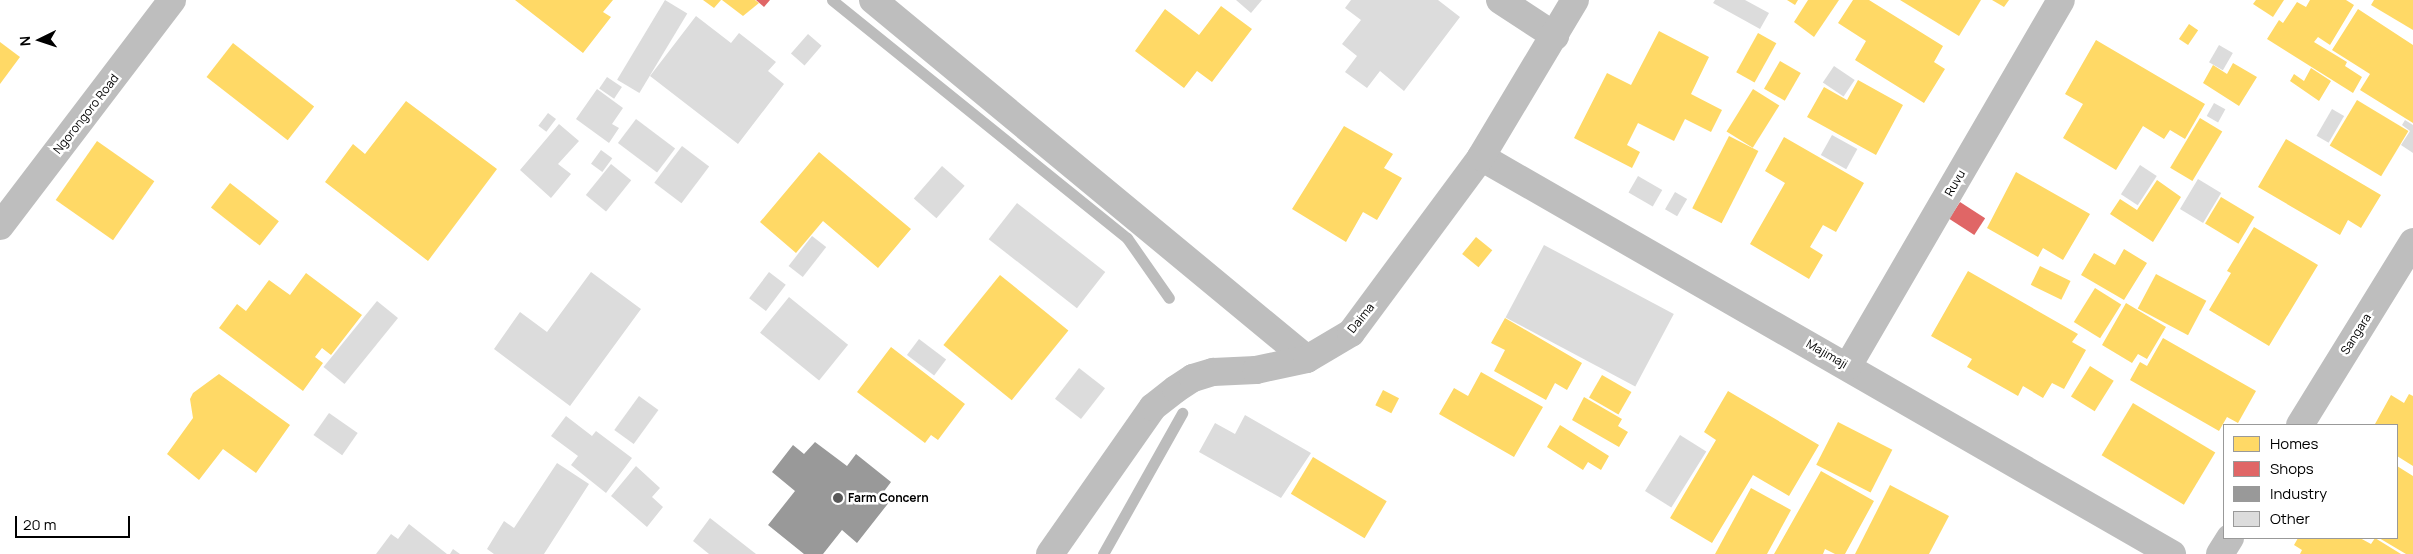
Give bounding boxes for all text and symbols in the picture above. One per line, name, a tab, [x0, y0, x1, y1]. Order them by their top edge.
north arrow	[15, 15, 65, 65]
text: N	[15, 35, 34, 47]
street label: Ngorongoro Road	[50, 71, 122, 157]
street label: Ruvu	[1942, 167, 1968, 199]
street label: Daima	[1345, 300, 1377, 336]
street label: Sangara	[2338, 311, 2374, 357]
street label: Majimaji	[1804, 336, 1850, 372]
legend	[2223, 424, 2398, 539]
text: Homes	[2270, 433, 2318, 454]
text: Shops	[2270, 458, 2314, 479]
text: Industry	[2270, 483, 2327, 504]
place label: Farm Concern	[848, 491, 929, 505]
marker: Farm Concern	[832, 492, 844, 504]
scale bar	[18, 506, 132, 538]
text: Other	[2270, 508, 2310, 529]
text: 20 m	[23, 514, 56, 535]

